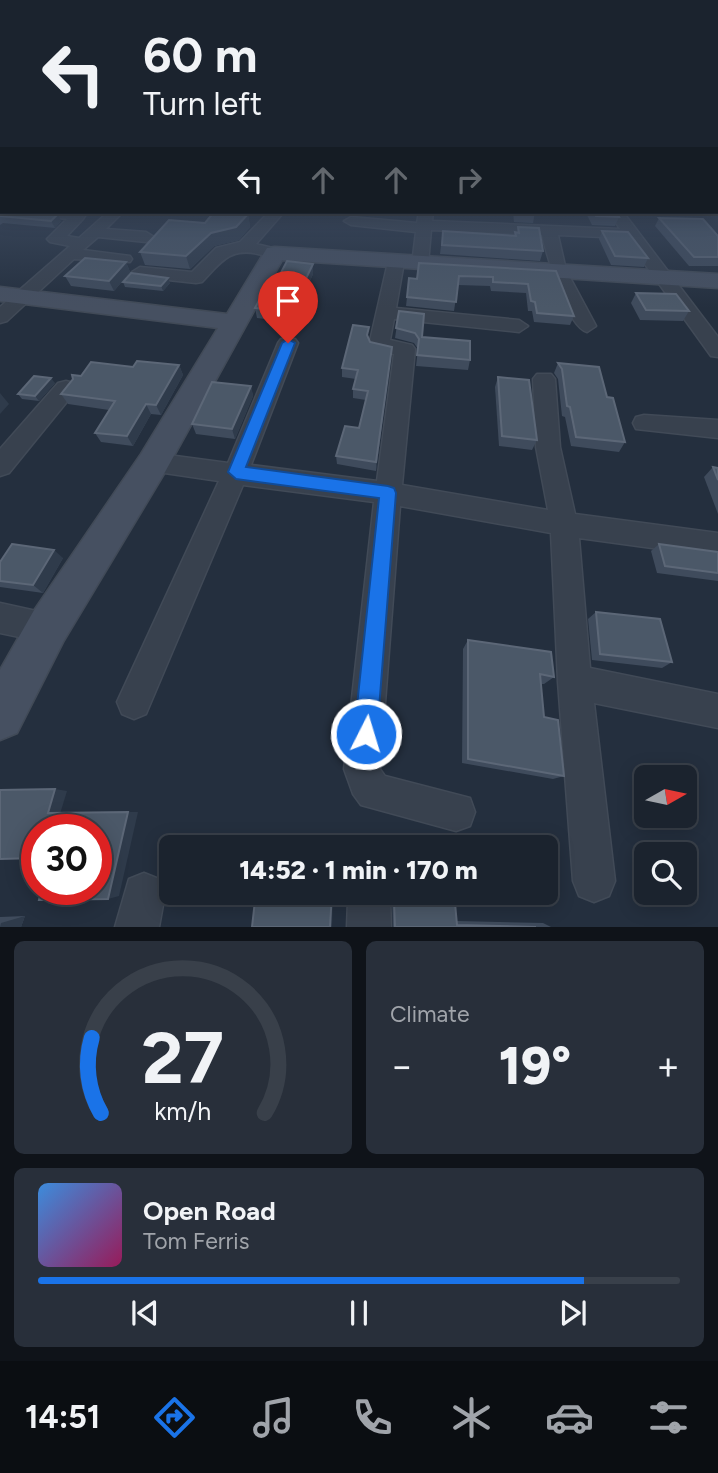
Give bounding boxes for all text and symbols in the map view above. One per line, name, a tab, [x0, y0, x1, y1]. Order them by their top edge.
text: 60 m	[143, 25, 258, 84]
icon: left	[28, 28, 119, 119]
text: Turn left	[143, 85, 262, 123]
icon: left	[231, 161, 269, 199]
icon: ahead	[304, 161, 342, 199]
icon: ahead	[377, 161, 415, 199]
icon: right	[450, 161, 488, 199]
pin	[258, 271, 318, 343]
icon: arrive	[269, 282, 307, 320]
position arrow	[329, 697, 403, 771]
north arrow	[634, 765, 696, 828]
map controls	[634, 765, 697, 905]
speed limit sign: 30	[21, 814, 112, 905]
button: search	[634, 842, 697, 905]
text: 14:52 · 1 min · 170 m	[239, 854, 478, 886]
text: Climate	[390, 1000, 469, 1028]
text: 27	[142, 1015, 224, 1102]
text: 19°	[499, 1035, 571, 1097]
text: −	[390, 1043, 414, 1089]
text: +	[656, 1043, 680, 1089]
text: km/h	[154, 1096, 212, 1126]
text: Open Road	[143, 1195, 276, 1227]
text: Tom Ferris	[143, 1227, 249, 1255]
icon: previous	[126, 1294, 164, 1332]
icon: pause	[340, 1294, 378, 1332]
icon: next	[554, 1294, 592, 1332]
icon: directions	[150, 1393, 199, 1442]
icon: music	[249, 1393, 298, 1442]
icon: phone	[348, 1393, 397, 1442]
icon: climate	[447, 1393, 496, 1442]
icon: car	[545, 1393, 594, 1442]
icon: filters	[644, 1393, 693, 1442]
text: 14:51	[25, 1398, 100, 1436]

